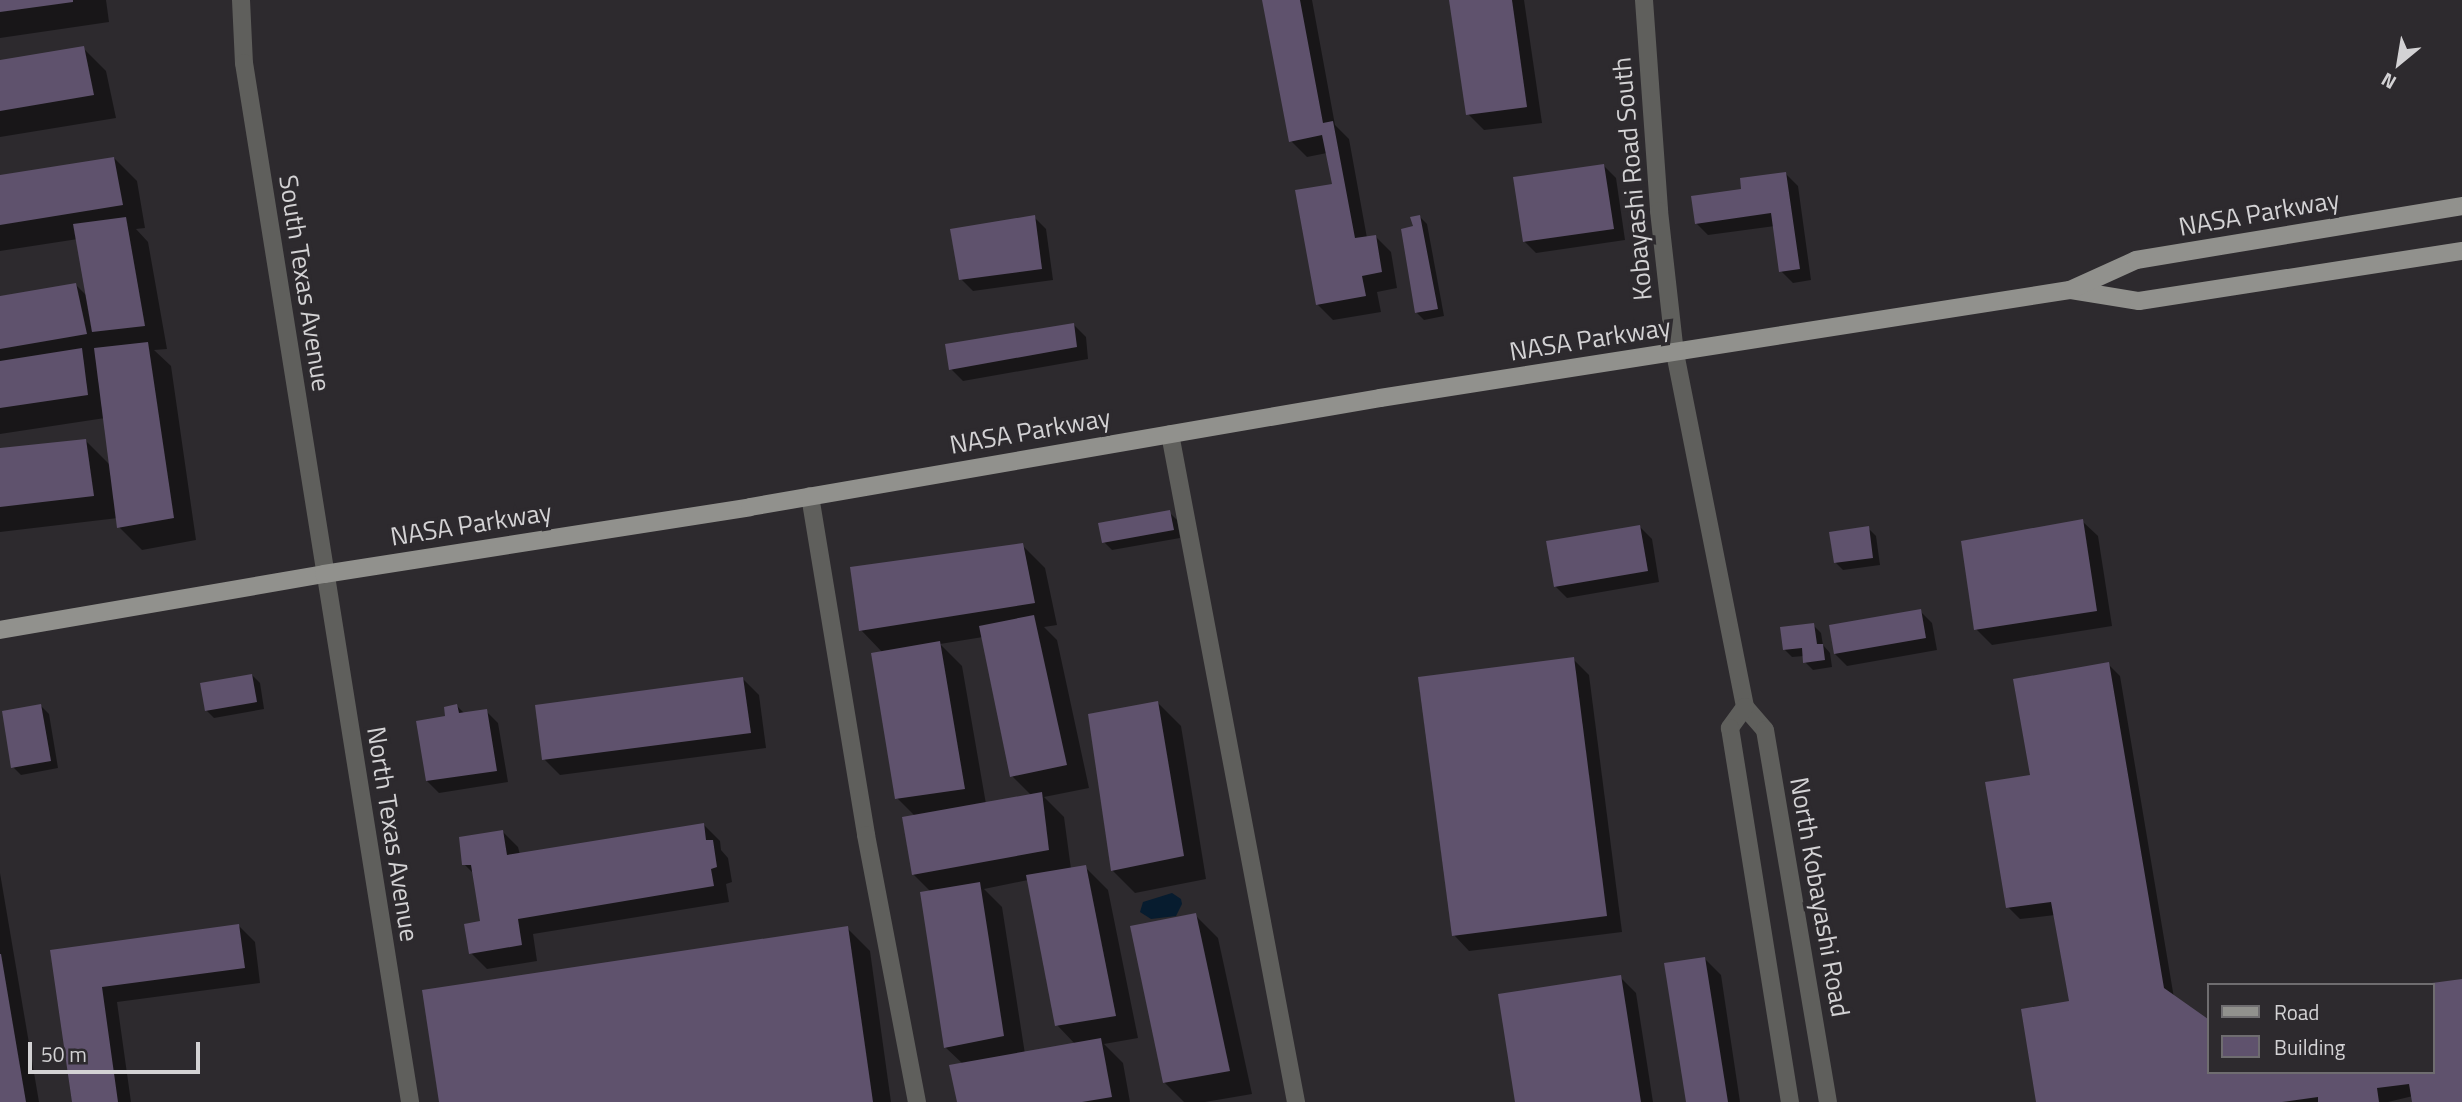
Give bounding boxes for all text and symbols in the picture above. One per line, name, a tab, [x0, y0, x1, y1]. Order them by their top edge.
north arrow	[2364, 28, 2434, 98]
street label: Kobayashi Road South	[1606, 56, 1658, 302]
text: N	[2375, 66, 2401, 97]
street label: South Texas Avenue	[272, 173, 338, 393]
street label: NASA Parkway	[2176, 183, 2342, 243]
street label: NASA Parkway	[1507, 311, 1673, 367]
street label: NASA Parkway	[947, 401, 1113, 461]
street label: NASA Parkway	[388, 496, 554, 552]
street label: North Texas Avenue	[361, 724, 425, 944]
street label: North Kobayashi Road	[1784, 775, 1856, 1019]
legend	[2206, 983, 2434, 1074]
text: Road	[2274, 996, 2319, 1028]
scale bar	[32, 1028, 203, 1072]
text: Building	[2274, 1031, 2345, 1063]
text: 50 m	[41, 1038, 87, 1070]

